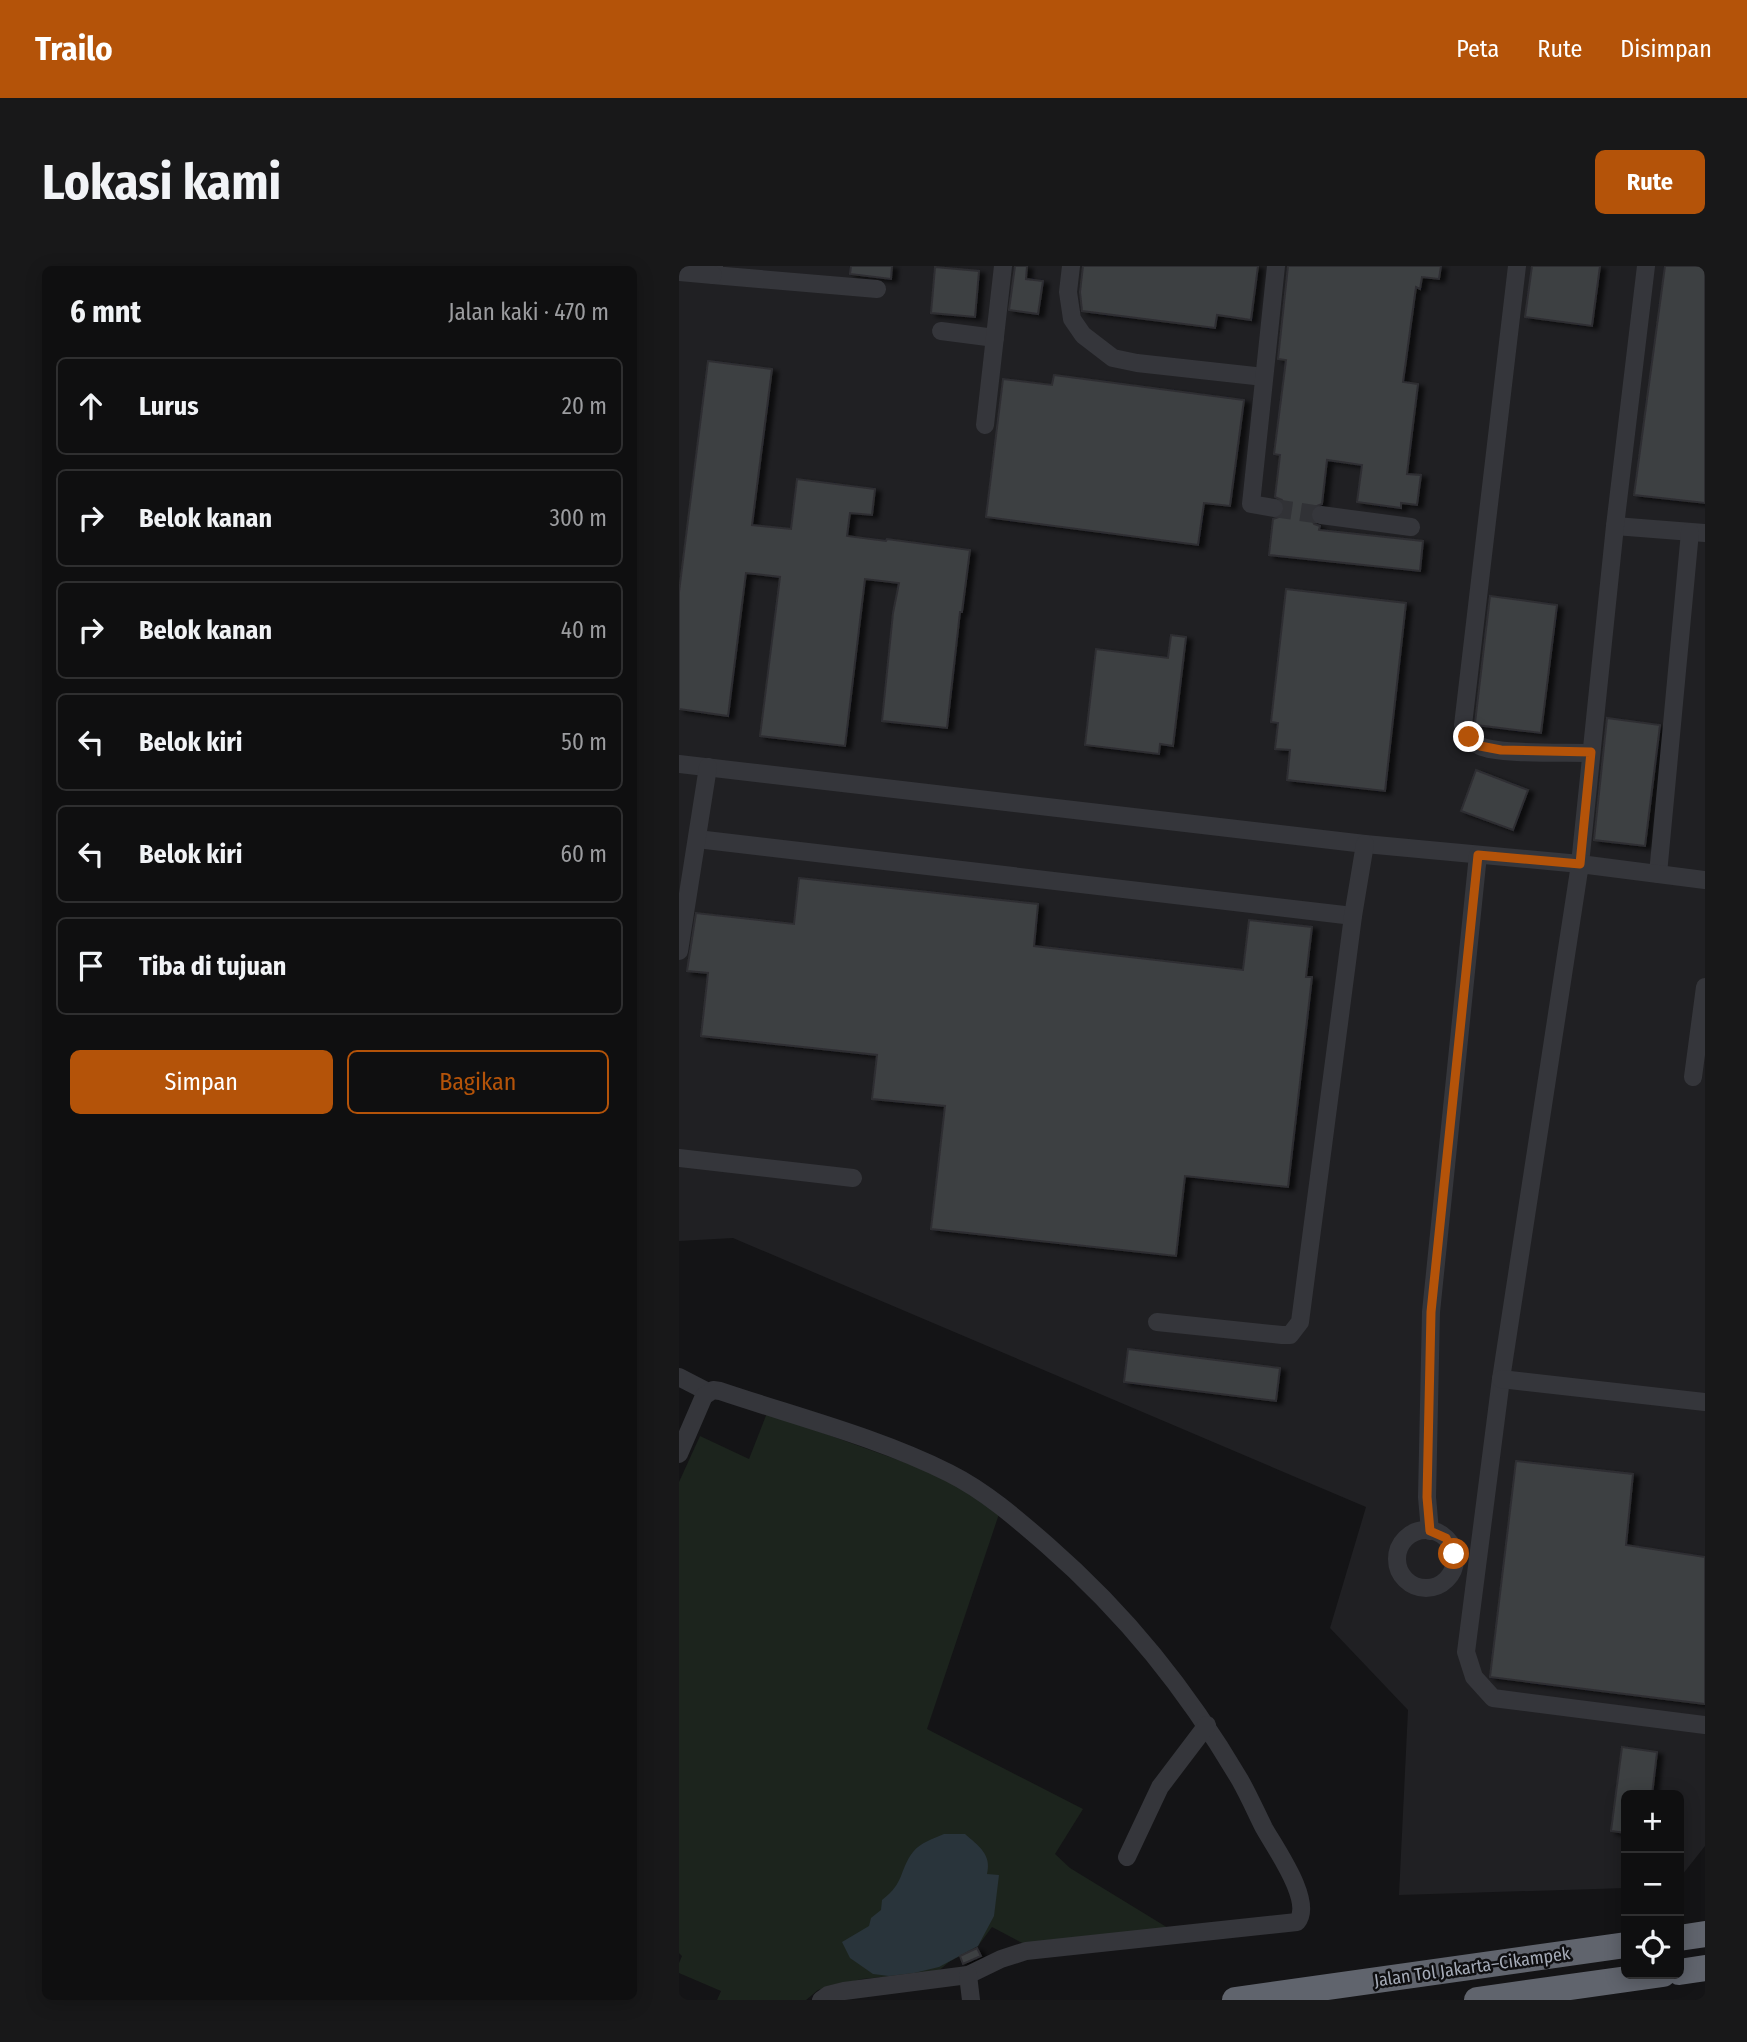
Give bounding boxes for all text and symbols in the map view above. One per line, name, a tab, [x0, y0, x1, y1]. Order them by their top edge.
text: Trailo	[35, 29, 113, 69]
text: Peta	[1456, 35, 1499, 63]
text: Rute	[1537, 35, 1582, 63]
text: Disimpan	[1620, 35, 1712, 63]
button: Rute	[1595, 150, 1705, 214]
text: Lokasi kami	[42, 153, 281, 212]
text: 6 mnt	[70, 294, 141, 330]
text: Jalan kaki · 470 m	[448, 298, 609, 326]
icon: ahead	[72, 387, 110, 425]
text: Lurus	[139, 391, 199, 422]
text: 20 m	[562, 392, 607, 420]
icon: right	[72, 499, 110, 537]
text: Belok kanan	[139, 503, 272, 534]
text: 300 m	[550, 504, 607, 532]
icon: right	[72, 611, 110, 649]
text: Belok kanan	[139, 615, 272, 646]
text: 40 m	[561, 616, 607, 644]
route end	[1453, 721, 1484, 752]
icon: left	[72, 723, 110, 761]
text: Belok kiri	[139, 727, 242, 758]
text: 50 m	[561, 728, 607, 756]
icon: left	[72, 835, 110, 873]
text: Belok kiri	[139, 839, 242, 870]
text: 60 m	[561, 840, 607, 868]
icon: arrive	[72, 947, 110, 985]
text: Tiba di tujuan	[139, 951, 286, 982]
button: Simpan	[70, 1050, 333, 1114]
button: Bagikan	[347, 1050, 609, 1114]
route start	[1438, 1538, 1469, 1569]
map controls	[1621, 1790, 1684, 1979]
button: +	[1621, 1790, 1684, 1853]
button: −	[1621, 1853, 1684, 1916]
button: locate	[1621, 1916, 1684, 1979]
street label: Jalan Tol Jakarta–Cikampek	[1373, 1942, 1572, 1992]

